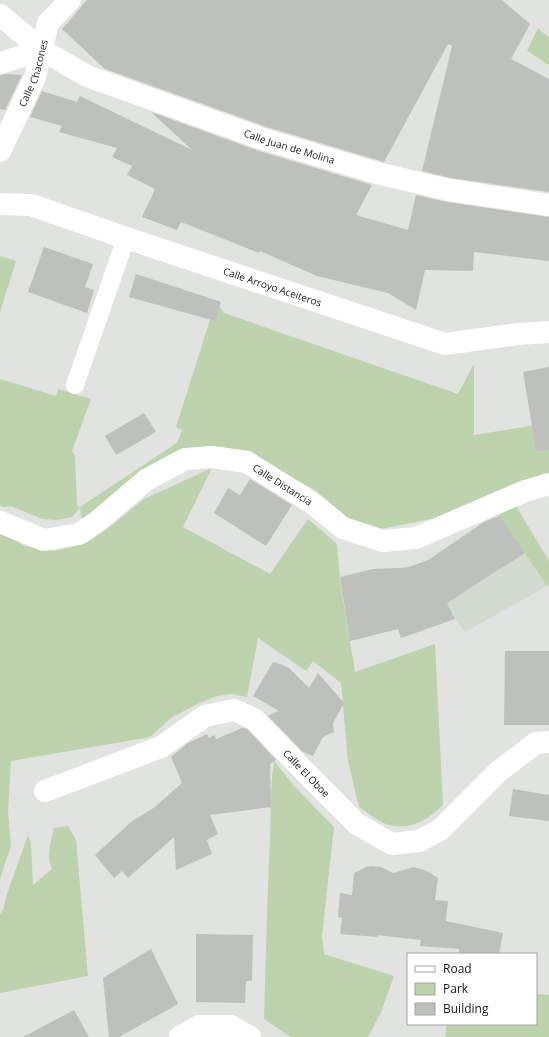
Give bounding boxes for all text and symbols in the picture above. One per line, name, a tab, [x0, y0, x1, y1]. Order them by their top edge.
street label: Calle Chacones	[15, 38, 51, 109]
street label: Calle Juan de Molina	[242, 126, 337, 167]
street label: Calle Arroyo Aceiteros	[222, 264, 324, 310]
street label: Calle Distancia	[250, 460, 315, 508]
street label: Calle El Oboe	[280, 746, 333, 800]
legend	[407, 953, 537, 1025]
text: Road	[443, 960, 472, 977]
text: Park	[443, 980, 469, 997]
text: Building	[443, 1000, 489, 1017]

